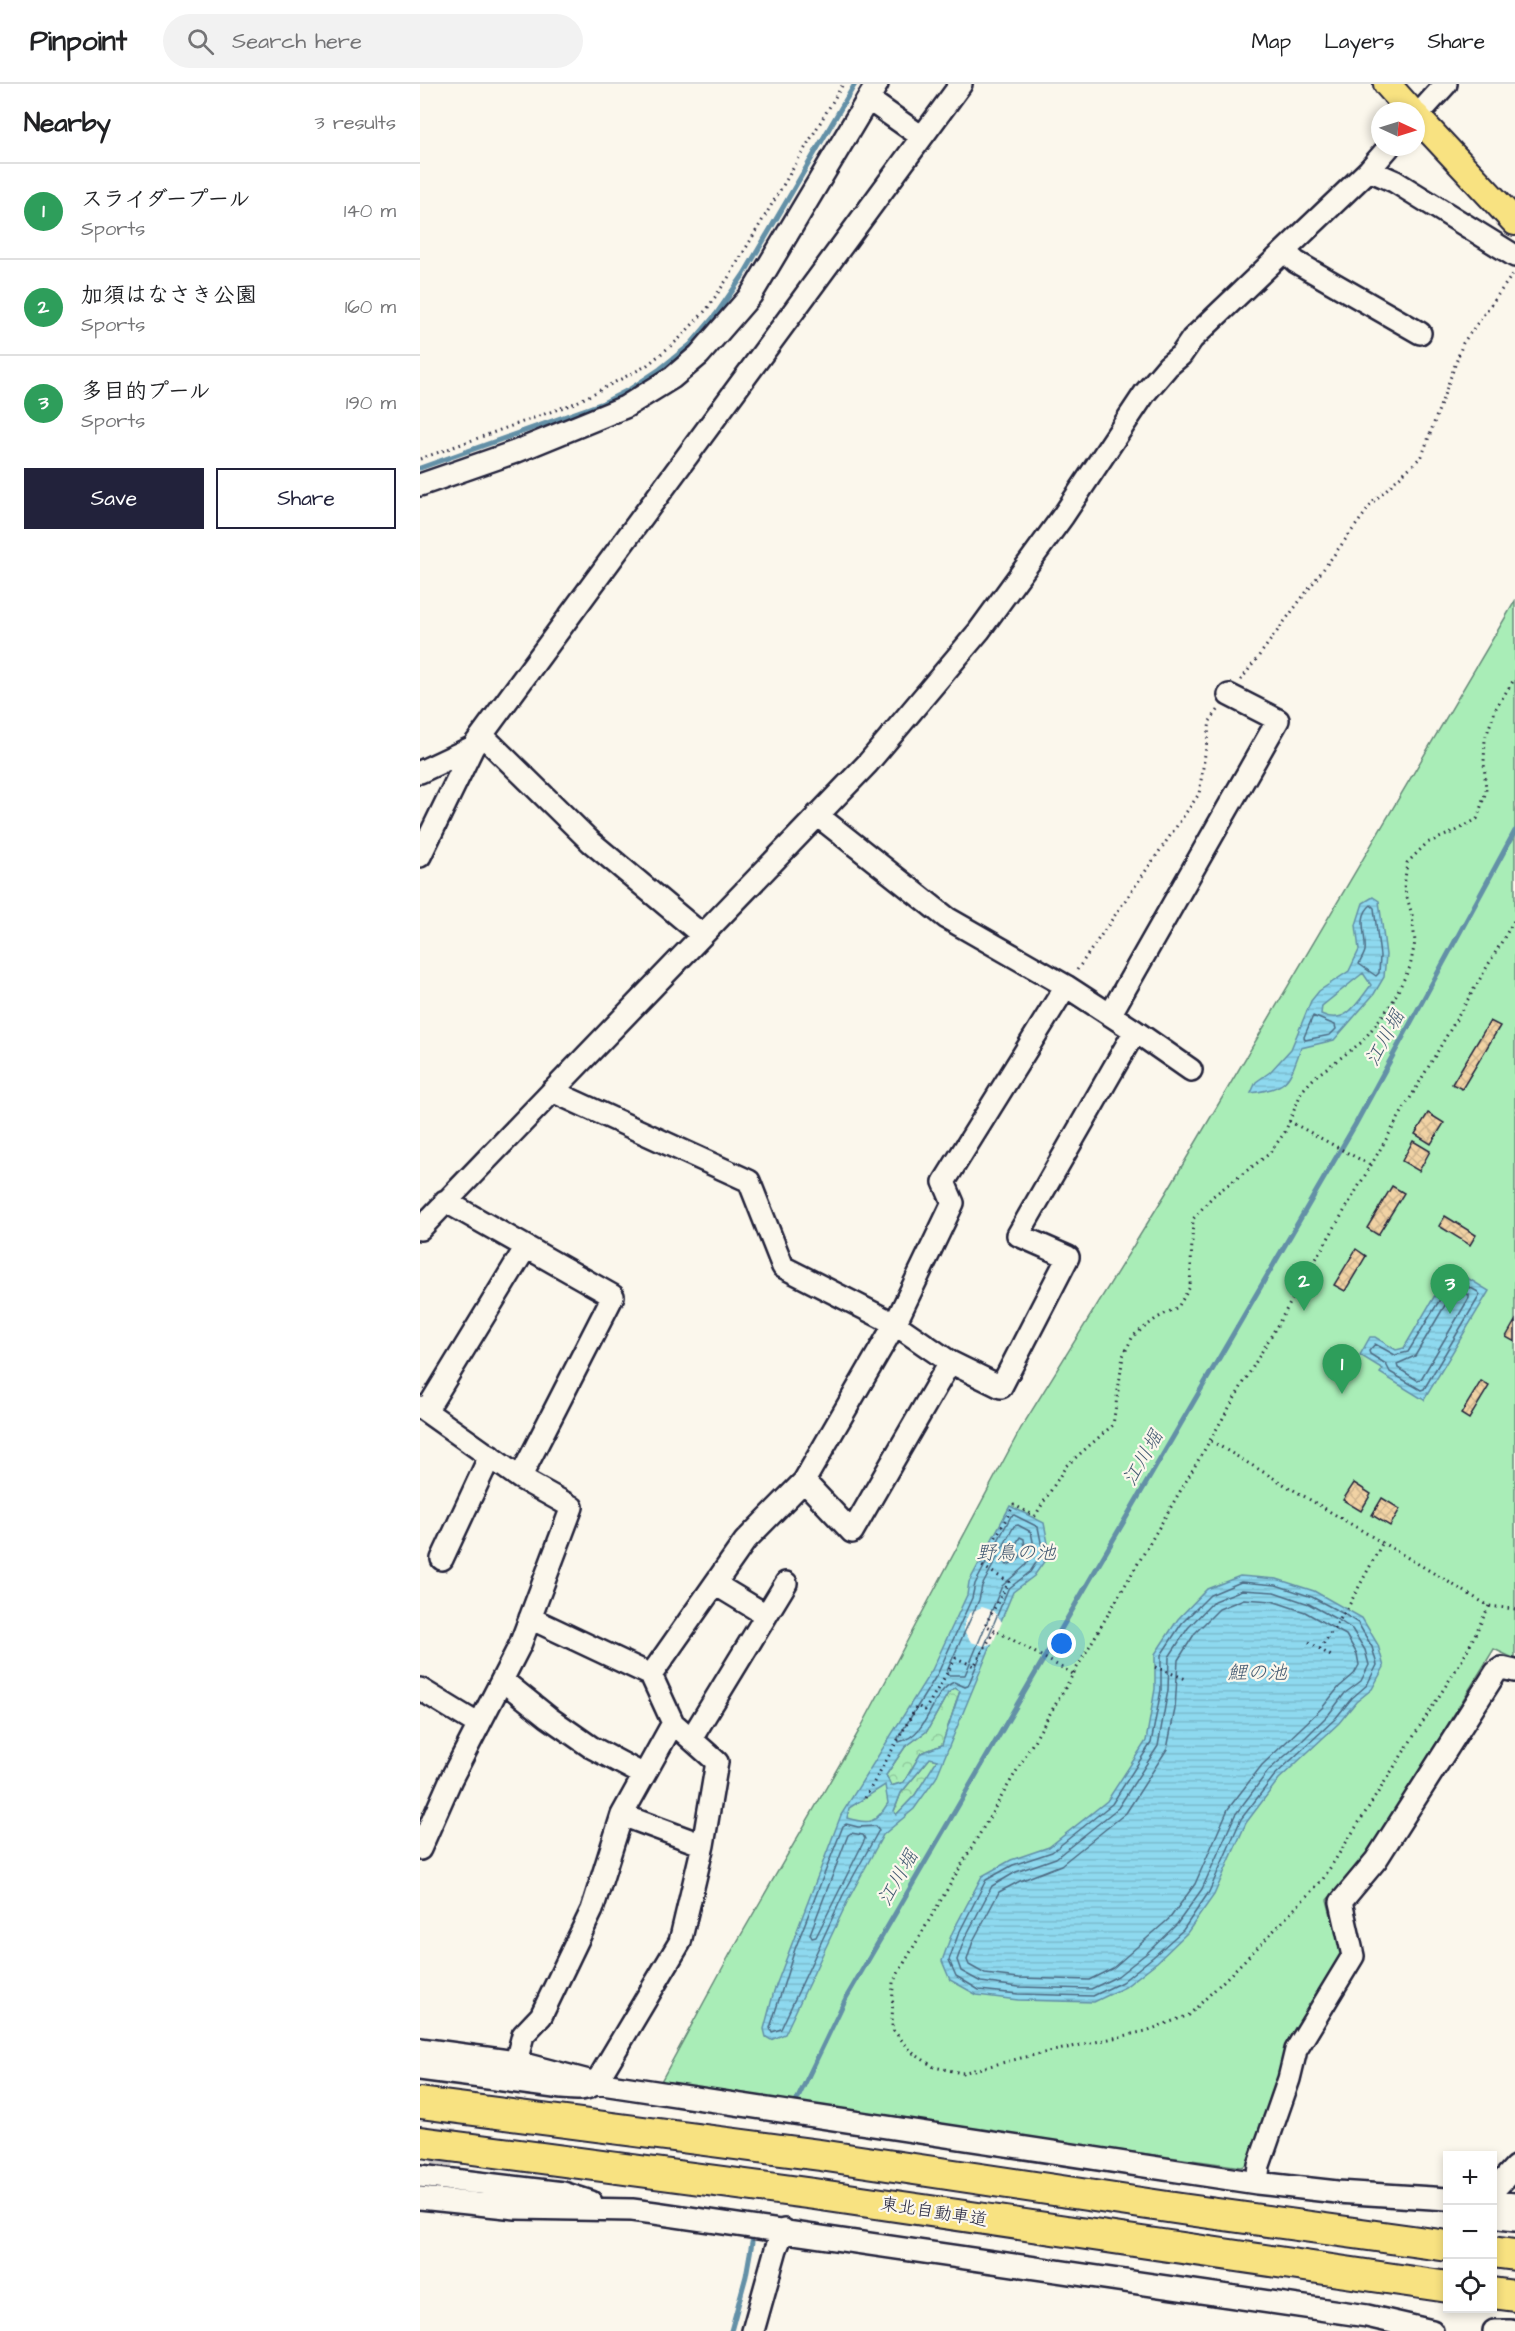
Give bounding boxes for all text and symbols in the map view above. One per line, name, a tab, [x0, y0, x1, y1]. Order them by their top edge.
search box	[163, 14, 583, 68]
text: Pinpoint	[30, 22, 127, 61]
icon: search	[184, 25, 217, 58]
text: Search here	[232, 26, 362, 57]
text: Map	[1251, 27, 1291, 56]
text: Layers	[1324, 27, 1394, 56]
text: Share	[1427, 27, 1485, 56]
north arrow	[1371, 102, 1425, 156]
text: Nearby	[24, 105, 111, 141]
text: 3 results	[314, 109, 396, 137]
text: スライダープール	[81, 184, 250, 215]
text: 1	[42, 197, 45, 225]
text: 140 m	[344, 197, 396, 225]
text: Sports	[81, 215, 145, 243]
text: 加須はなさき公園	[81, 280, 257, 311]
text: 2	[38, 293, 49, 321]
text: 160 m	[345, 293, 396, 321]
text: Sports	[81, 311, 145, 339]
text: 多目的プール	[81, 376, 211, 407]
text: 3	[38, 389, 49, 417]
text: 190 m	[346, 389, 396, 417]
text: Sports	[81, 407, 145, 435]
button: Save	[24, 468, 204, 529]
button: Share	[216, 468, 396, 529]
water label: 江川堀	[1358, 1004, 1412, 1071]
pin: 2	[1284, 1262, 1324, 1311]
pin: 3	[1430, 1264, 1470, 1314]
pin: 1	[1322, 1344, 1362, 1394]
water label: 江川堀	[1116, 1424, 1171, 1491]
water label: 野鳥の池	[976, 1539, 1057, 1567]
your location	[1047, 1629, 1076, 1658]
water label: 鯉の池	[1227, 1659, 1288, 1687]
water label: 江川堀	[871, 1844, 926, 1911]
map controls	[1443, 2151, 1497, 2313]
button: +	[1443, 2151, 1497, 2205]
street label: 東北自動車道	[879, 2191, 989, 2233]
button: −	[1443, 2205, 1497, 2259]
button: locate	[1443, 2259, 1497, 2313]

